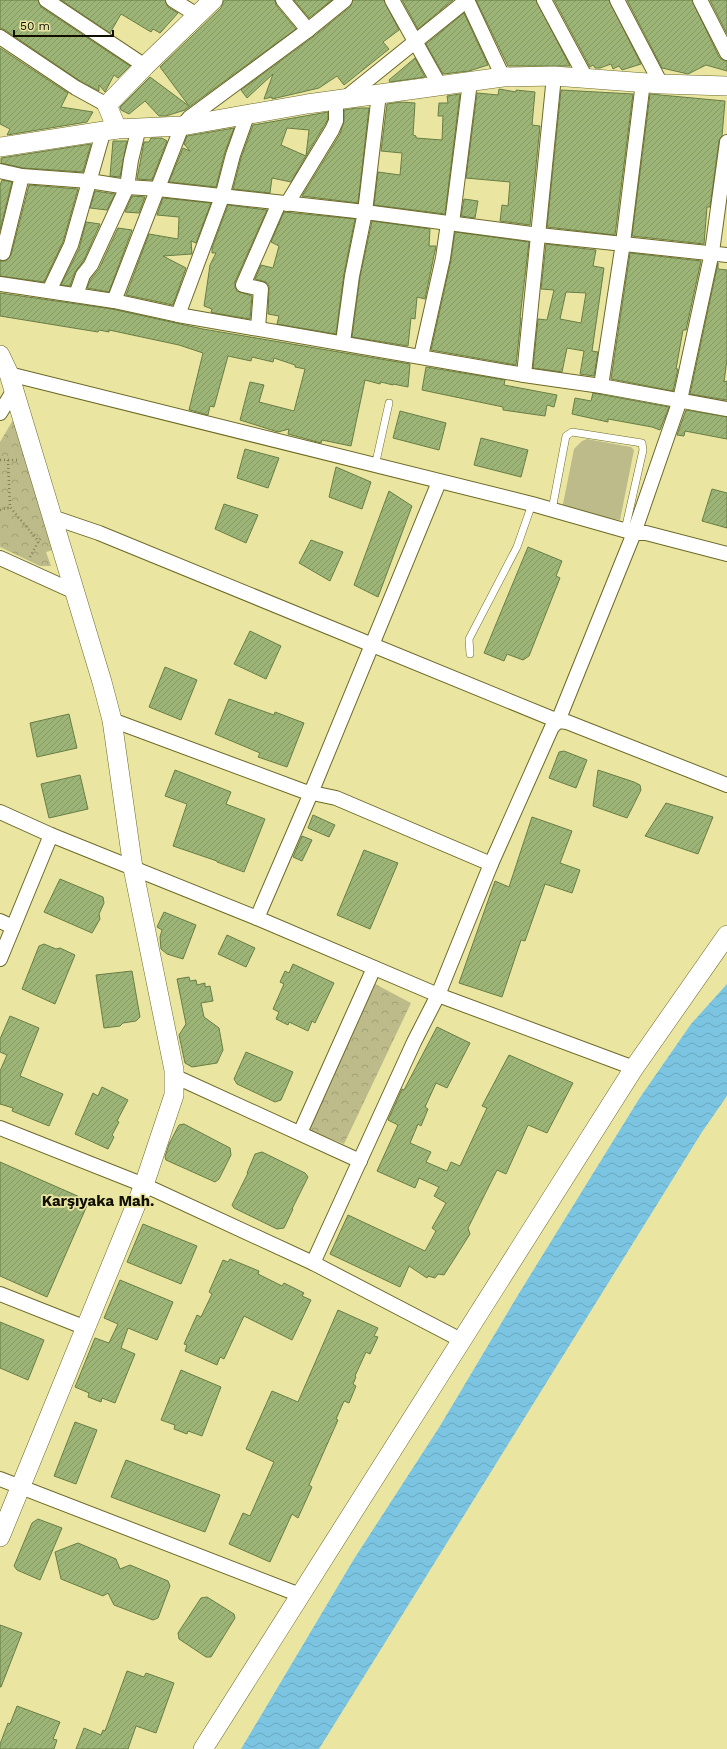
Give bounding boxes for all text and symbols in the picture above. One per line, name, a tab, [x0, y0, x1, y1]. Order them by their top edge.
scale bar	[14, 12, 113, 38]
text: 50 m	[20, 19, 50, 33]
district label: Karşıyaka Mah.	[42, 1192, 154, 1210]

